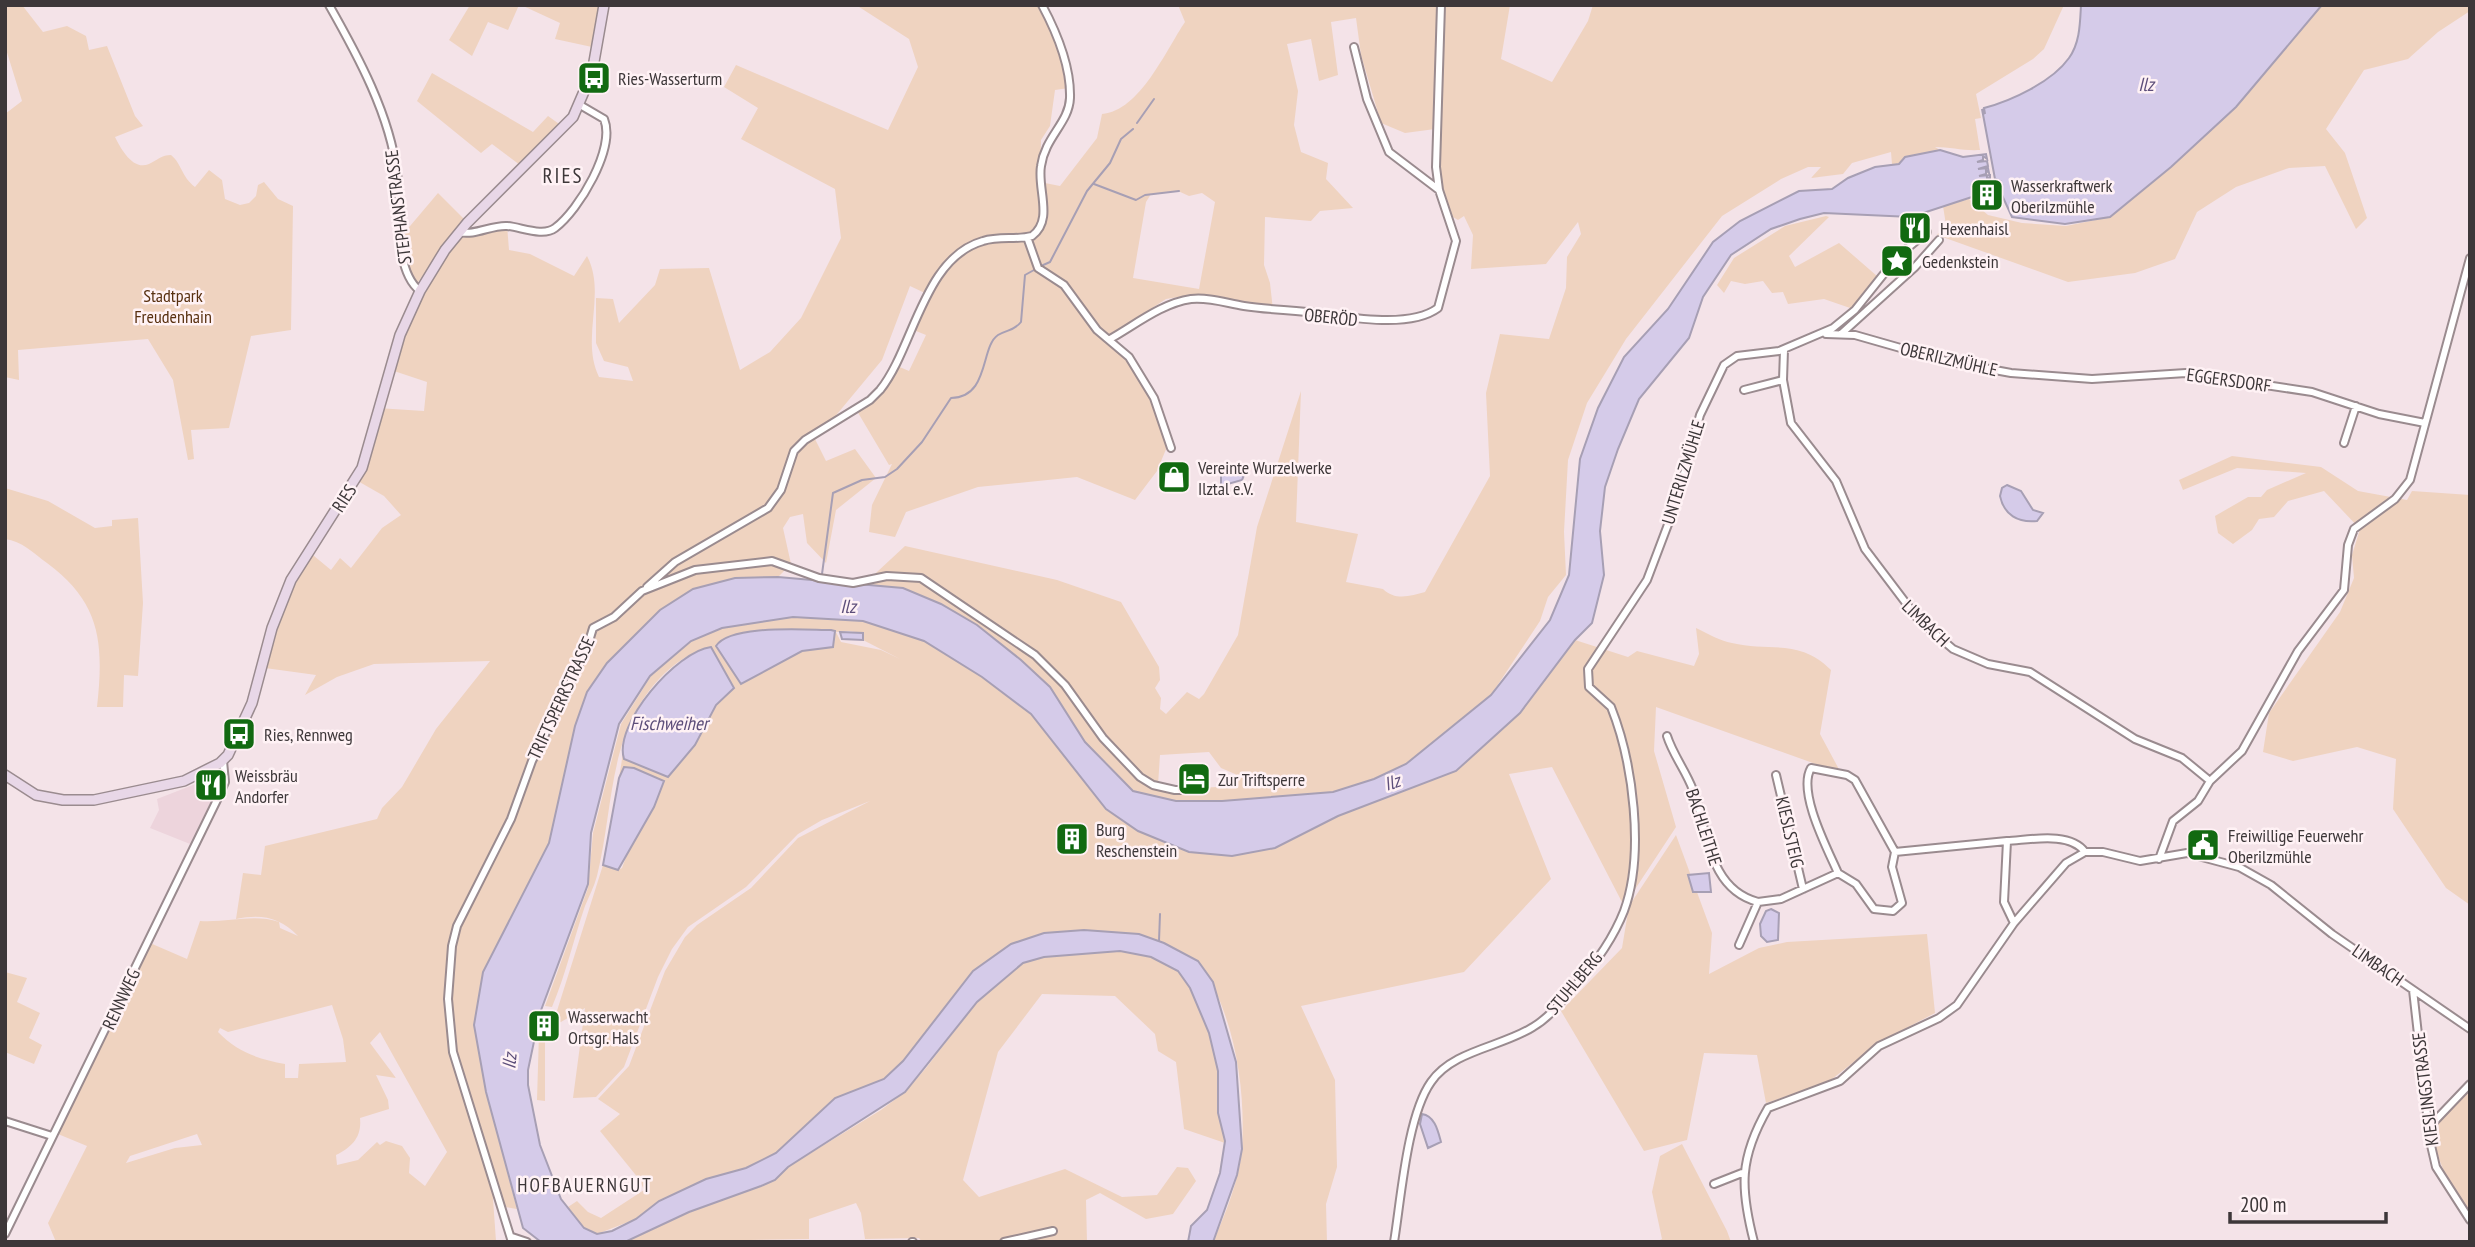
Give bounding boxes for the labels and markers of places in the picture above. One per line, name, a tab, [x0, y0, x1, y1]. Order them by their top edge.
bus stop icon: Ries-Wasserturm	[575, 59, 613, 97]
place label: Ries-Wasserturm	[618, 67, 722, 90]
place label: Wasserkraftwerk Oberilzmühle	[2011, 174, 2113, 218]
building icon: Wasserkraftwerk Oberilzmühle	[1968, 176, 2006, 214]
restaurant icon: Hexenhaisl	[1896, 209, 1934, 247]
place label: Hexenhaisl	[1940, 217, 2009, 240]
place icon: Gedenkstein	[1878, 242, 1916, 280]
place label: Gedenkstein	[1922, 250, 1999, 273]
place label: Vereinte Wurzelwerke Ilztal e.V.	[1197, 456, 1332, 500]
shop icon: Vereinte Wurzelwerke Ilztal e.V.	[1155, 458, 1193, 496]
bus stop icon: Ries, Rennweg	[220, 715, 258, 753]
place label: Ries, Rennweg	[264, 723, 353, 746]
hotel icon: Zur Triftsperre	[1175, 760, 1213, 798]
place label: Weissbräu Andorfer	[235, 764, 298, 808]
restaurant icon: Weissbräu Andorfer	[192, 766, 230, 804]
place label: Zur Triftsperre	[1218, 768, 1305, 791]
place label: Burg Reschenstein	[1096, 818, 1177, 862]
building icon: Burg Reschenstein	[1053, 820, 1091, 858]
place label: Freiwillige Feuerwehr Oberilzmühle	[2228, 824, 2363, 868]
public building icon: Freiwillige Feuerwehr Oberilzmühle	[2184, 826, 2222, 864]
place label: Wasserwacht Ortsgr. Hals	[568, 1005, 648, 1049]
building icon: Wasserwacht Ortsgr. Hals	[525, 1007, 563, 1045]

